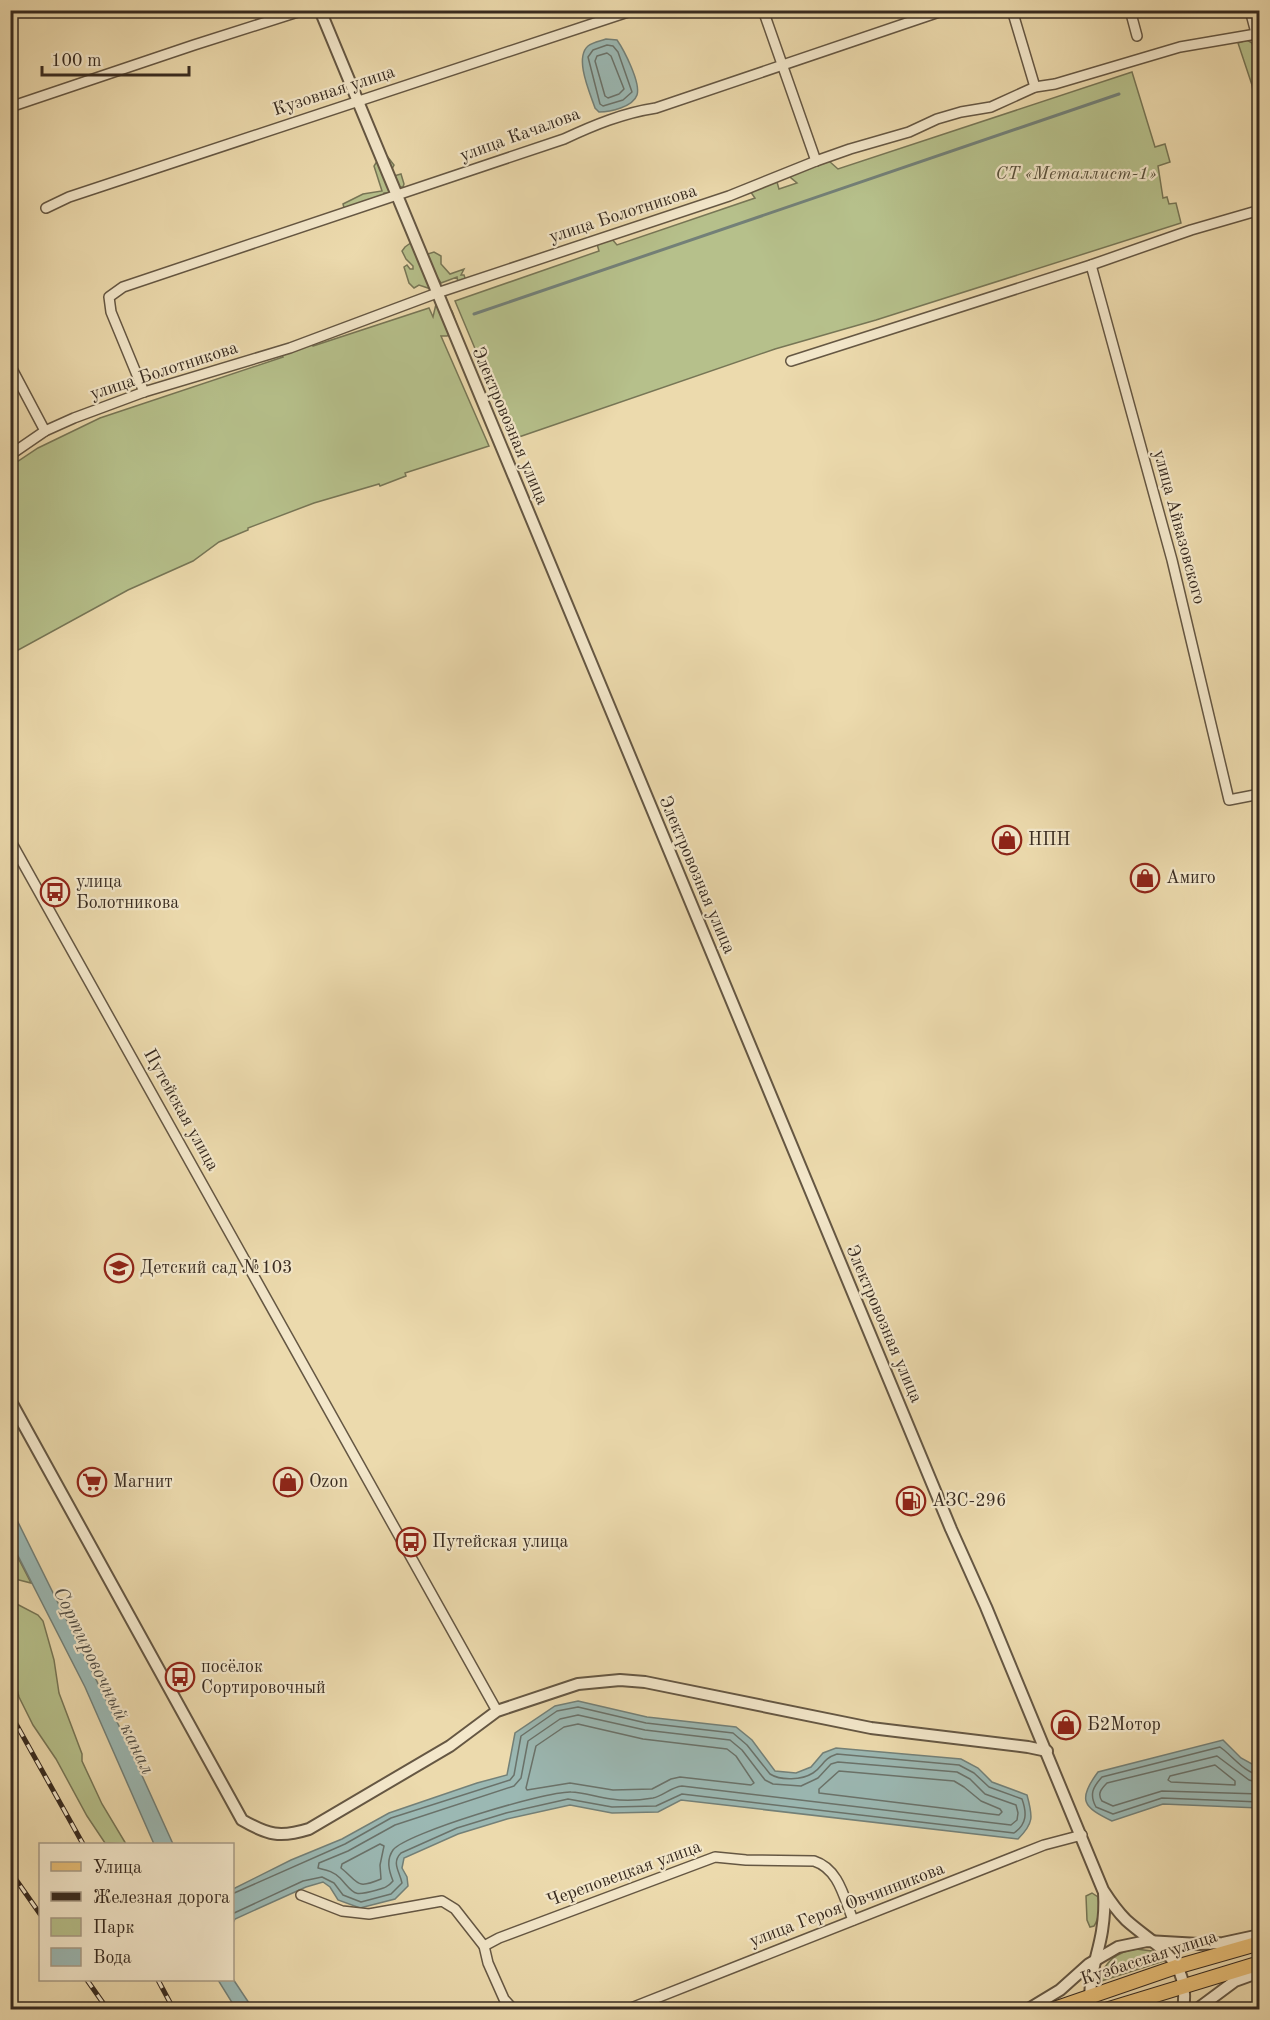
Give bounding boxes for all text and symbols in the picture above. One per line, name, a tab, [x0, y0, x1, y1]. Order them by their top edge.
scale bar	[42, 39, 189, 77]
text: 100 m	[51, 52, 102, 70]
street label: Кузовная улица	[271, 63, 397, 119]
street label: улица Качалова	[457, 105, 583, 165]
park label: СТ «Металлист-1»	[995, 165, 1157, 183]
street label: улица Болотникова	[547, 182, 699, 246]
street label: улица Болотникова	[88, 339, 240, 403]
street label: Электровозная улица	[469, 345, 551, 507]
street label: улица Айвазовского	[1150, 448, 1208, 606]
street label: Электровозная улица	[656, 794, 738, 956]
shop icon: НПН	[991, 824, 1023, 856]
place label: НПН	[1028, 831, 1071, 849]
shop icon: Амиго	[1129, 862, 1161, 894]
place label: Амиго	[1166, 869, 1216, 887]
place label: улица Болотникова	[76, 873, 179, 912]
bus stop icon: улица Болотникова	[39, 876, 71, 908]
street label: Путейская улица	[140, 1046, 222, 1174]
street label: Электровозная улица	[843, 1243, 925, 1405]
school or university icon: Детский сад №103	[103, 1252, 135, 1284]
place label: Детский сад №103	[140, 1259, 293, 1277]
supermarket icon: Магнит	[76, 1466, 108, 1498]
shop icon: Ozon	[272, 1466, 304, 1498]
place label: Магнит	[113, 1473, 173, 1491]
place label: Ozon	[309, 1473, 348, 1491]
fuel station icon: АЗС-296	[895, 1485, 927, 1517]
place label: АЗС-296	[932, 1492, 1006, 1510]
bus stop icon: Путейская улица	[395, 1526, 427, 1558]
place label: Путейская улица	[432, 1533, 569, 1551]
water label: Сортировочный канал	[49, 1584, 157, 1778]
place label: посёлок Сортировочный	[201, 1658, 326, 1697]
bus stop icon: посёлок Сортировочный	[164, 1661, 196, 1693]
shop icon: Б2Мотор	[1050, 1709, 1082, 1741]
place label: Б2Мотор	[1087, 1716, 1161, 1734]
street label: Череповецкая улица	[544, 1838, 704, 1910]
legend	[39, 1843, 234, 1981]
text: Улица	[93, 1859, 142, 1877]
street label: улица Героя Овчинникова	[747, 1859, 947, 1951]
text: Железная дорога	[93, 1889, 230, 1907]
text: Парк	[93, 1919, 134, 1937]
street label: Кузбасская улица	[1079, 1927, 1220, 1989]
text: Вода	[93, 1949, 132, 1967]

